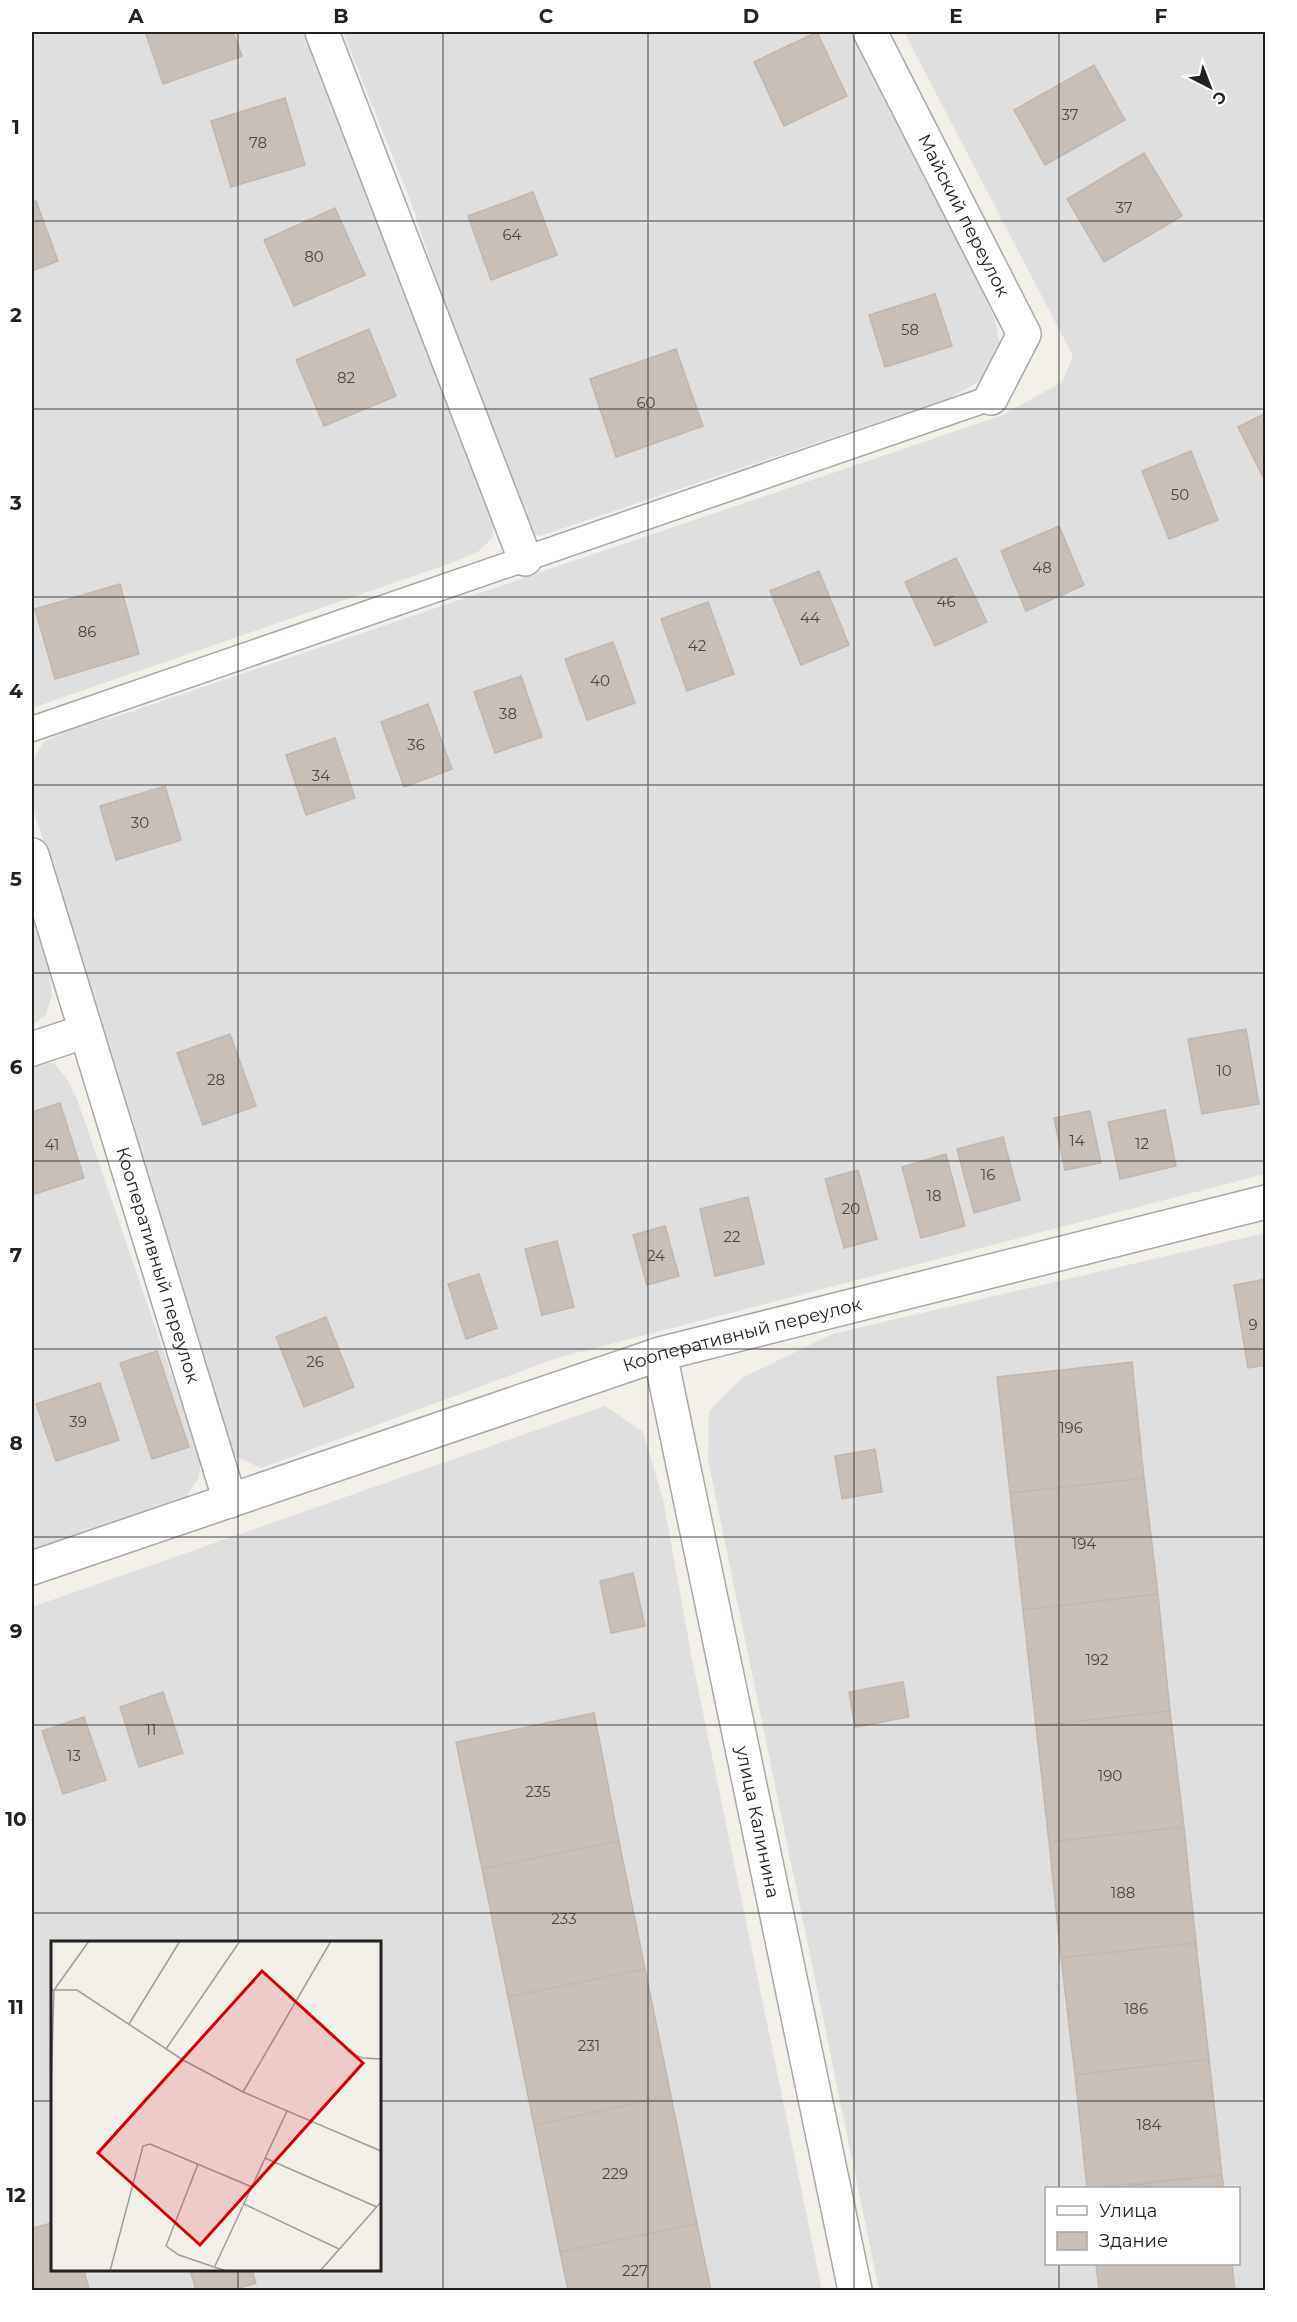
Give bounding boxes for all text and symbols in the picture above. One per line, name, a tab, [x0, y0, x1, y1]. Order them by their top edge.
text: A	[127, 4, 144, 28]
text: B	[333, 4, 349, 28]
text: C	[539, 4, 554, 28]
text: D	[743, 4, 759, 28]
text: E	[949, 4, 963, 28]
text: F	[1155, 4, 1168, 28]
north arrow	[1180, 57, 1240, 117]
text: С	[1209, 87, 1230, 109]
house number: 37	[1061, 105, 1079, 124]
text: 1	[12, 115, 20, 139]
street label: Майский переулок	[913, 130, 1014, 301]
house number: 78	[249, 133, 267, 152]
house number: 37	[1115, 198, 1133, 217]
house number: 64	[502, 225, 522, 244]
house number: 80	[304, 247, 324, 266]
text: 2	[10, 303, 22, 327]
house number: 58	[901, 320, 919, 339]
house number: 82	[337, 368, 355, 387]
house number: 60	[636, 393, 656, 412]
house number: 50	[1171, 485, 1189, 504]
text: 3	[9, 491, 22, 515]
house number: 48	[1032, 558, 1052, 577]
house number: 46	[936, 592, 956, 611]
house number: 44	[800, 608, 820, 627]
house number: 86	[78, 622, 96, 641]
house number: 42	[688, 636, 706, 655]
house number: 40	[590, 671, 610, 690]
text: 4	[9, 679, 23, 703]
house number: 38	[499, 704, 517, 723]
house number: 36	[407, 735, 425, 754]
house number: 34	[312, 766, 330, 785]
house number: 30	[131, 813, 149, 832]
text: 5	[10, 867, 22, 891]
text: 6	[10, 1055, 23, 1079]
house number: 10	[1216, 1061, 1232, 1080]
house number: 28	[207, 1070, 225, 1089]
house number: 14	[1069, 1131, 1085, 1150]
house number: 12	[1135, 1134, 1149, 1153]
house number: 41	[45, 1135, 59, 1154]
street label: Кооперативный переулок	[111, 1144, 204, 1386]
house number: 16	[981, 1165, 995, 1184]
house number: 18	[927, 1186, 942, 1205]
house number: 20	[842, 1199, 860, 1218]
house number: 22	[723, 1227, 741, 1246]
text: 7	[10, 1243, 22, 1267]
house number: 24	[647, 1246, 665, 1265]
street label: Кооперативный переулок	[620, 1293, 864, 1377]
house number: 9	[1248, 1315, 1258, 1334]
house number: 26	[306, 1352, 324, 1371]
house number: 39	[69, 1412, 87, 1431]
house number: 196	[1059, 1418, 1083, 1437]
text: 8	[9, 1431, 23, 1455]
house number: 194	[1072, 1534, 1096, 1553]
text: 9	[10, 1619, 22, 1643]
house number: 192	[1085, 1650, 1109, 1669]
house number: 11	[146, 1720, 156, 1739]
street label: улица Калинина	[731, 1743, 784, 1900]
house number: 13	[67, 1746, 81, 1765]
house number: 190	[1098, 1766, 1122, 1785]
house number: 235	[525, 1782, 551, 1801]
text: 10	[5, 1807, 27, 1831]
house number: 188	[1111, 1883, 1135, 1902]
house number: 233	[551, 1909, 577, 1928]
inset map	[51, 1941, 381, 2271]
text: 11	[8, 1995, 24, 2019]
house number: 186	[1124, 1999, 1148, 2018]
house number: 231	[578, 2036, 600, 2055]
house number: 184	[1137, 2115, 1162, 2134]
house number: 229	[602, 2164, 628, 2183]
text: 12	[6, 2183, 26, 2207]
legend	[1045, 2187, 1240, 2265]
text: Улица	[1099, 2200, 1157, 2222]
text: Здание	[1099, 2230, 1168, 2252]
house number: 227	[622, 2261, 648, 2280]

